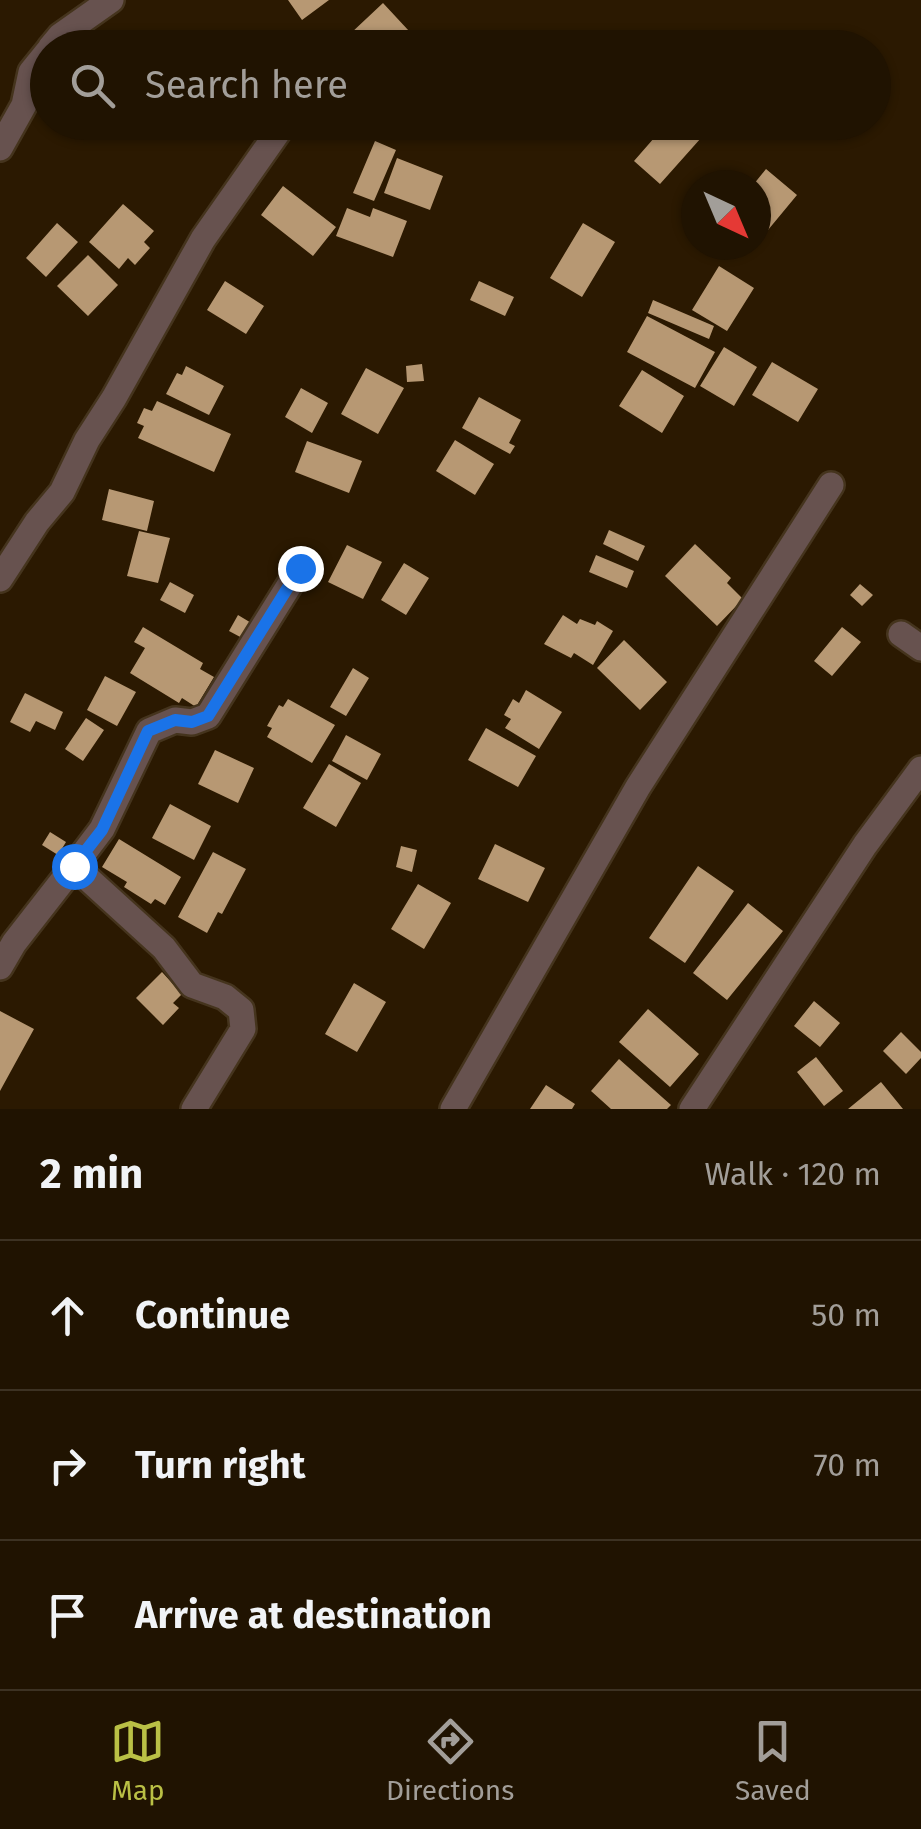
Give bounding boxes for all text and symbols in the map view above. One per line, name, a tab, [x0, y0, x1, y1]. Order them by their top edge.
search box	[30, 30, 891, 140]
icon: search	[65, 58, 120, 113]
text: Search here	[145, 62, 348, 108]
north arrow	[681, 170, 771, 260]
route end	[278, 546, 324, 592]
route start	[52, 844, 98, 890]
text: 2 min	[40, 1149, 143, 1199]
text: Walk · 120 m	[705, 1155, 881, 1193]
icon: ahead	[40, 1288, 95, 1343]
text: Continue	[135, 1292, 290, 1338]
text: 50 m	[811, 1296, 881, 1334]
icon: right	[40, 1438, 95, 1493]
text: Turn right	[135, 1442, 305, 1488]
text: 70 m	[813, 1446, 881, 1484]
icon: arrive	[40, 1588, 95, 1643]
text: Arrive at destination	[135, 1592, 492, 1638]
tab: Map	[110, 1714, 165, 1807]
tab: Directions	[386, 1714, 514, 1807]
tab: Saved	[735, 1714, 811, 1807]

